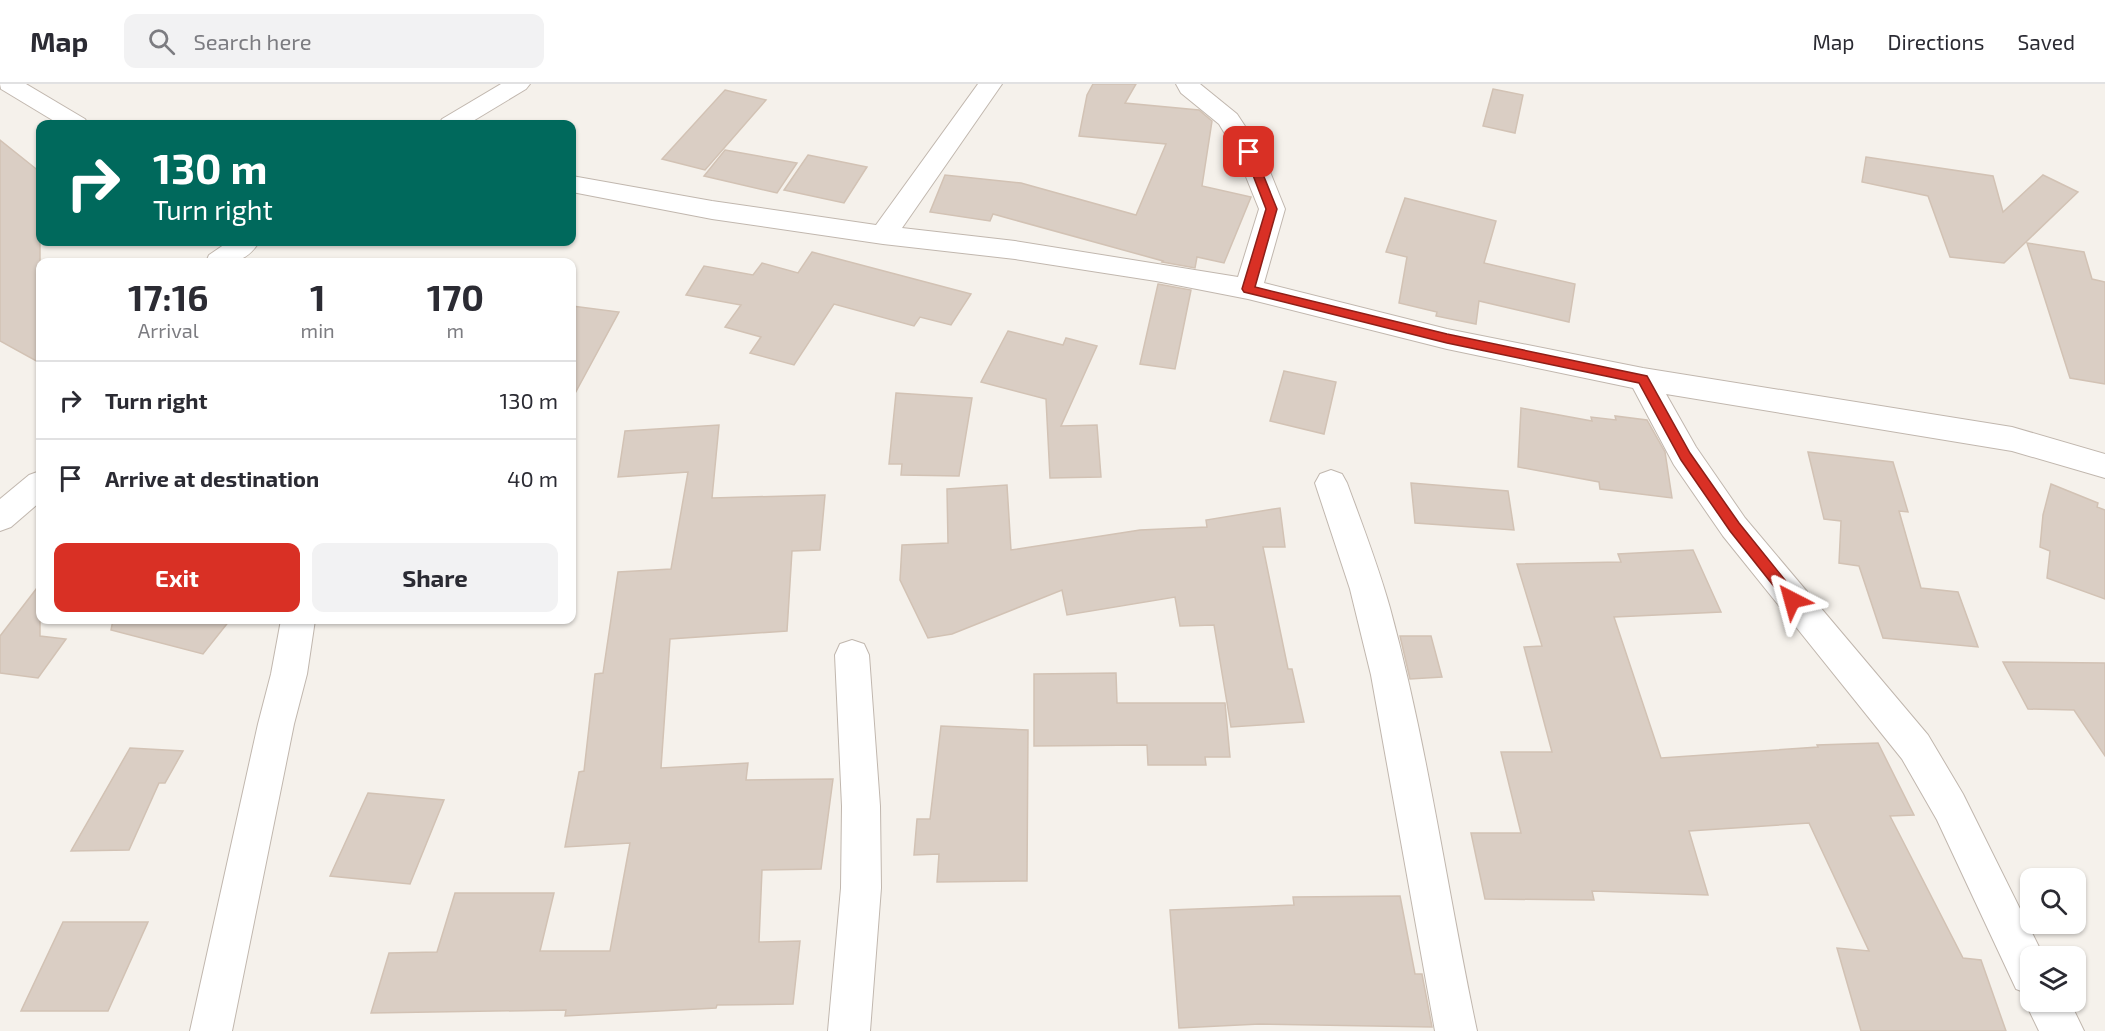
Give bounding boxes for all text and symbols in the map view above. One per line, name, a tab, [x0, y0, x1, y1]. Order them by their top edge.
search box	[124, 14, 544, 68]
text: Map	[30, 24, 88, 58]
icon: search	[145, 25, 178, 58]
text: Search here	[193, 28, 312, 54]
text: Map	[1812, 29, 1855, 54]
text: Directions	[1888, 29, 1984, 54]
text: Saved	[2017, 29, 2075, 54]
pin	[1223, 126, 1274, 177]
icon: arrive	[1232, 135, 1265, 168]
text: 130 m	[153, 142, 268, 192]
icon: right	[54, 144, 132, 222]
text: Turn right	[153, 193, 273, 225]
text: 17:16	[128, 275, 209, 318]
text: 1	[310, 275, 325, 318]
text: 170	[427, 275, 484, 318]
text: Arrival	[138, 318, 199, 342]
text: min	[301, 318, 335, 342]
text: m	[447, 318, 464, 342]
icon: right	[54, 384, 87, 417]
text: Turn right	[105, 387, 207, 413]
text: 130 m	[500, 387, 558, 413]
icon: arrive	[54, 462, 87, 495]
text: Arrive at destination	[105, 465, 319, 491]
text: 40 m	[507, 465, 558, 491]
button: Exit	[54, 543, 300, 612]
button: Share	[312, 543, 558, 612]
position arrow	[1760, 568, 1824, 632]
map controls	[2020, 868, 2086, 1012]
button: search	[2020, 868, 2086, 934]
button: layers	[2020, 946, 2086, 1012]

